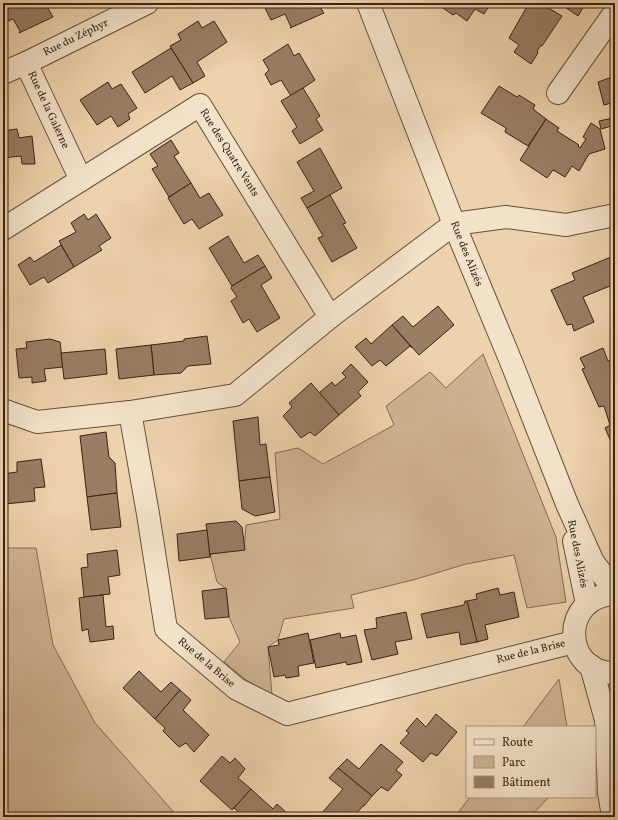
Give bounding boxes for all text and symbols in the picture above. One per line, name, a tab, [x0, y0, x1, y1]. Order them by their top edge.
street label: Rue du Zéphyr	[41, 16, 111, 60]
street label: Rue de la Galerne	[23, 69, 73, 151]
street label: Rue des Quatre Vents	[196, 106, 262, 200]
street label: Rue des Alizés	[446, 219, 486, 289]
street label: Rue des Alizés	[563, 519, 591, 590]
street label: Rue de la Brise	[174, 635, 238, 691]
street label: Rue de la Brise	[495, 636, 567, 668]
legend	[466, 726, 596, 798]
text: Route	[502, 735, 533, 751]
text: Parc	[502, 755, 525, 771]
text: Bâtiment	[502, 775, 551, 791]

